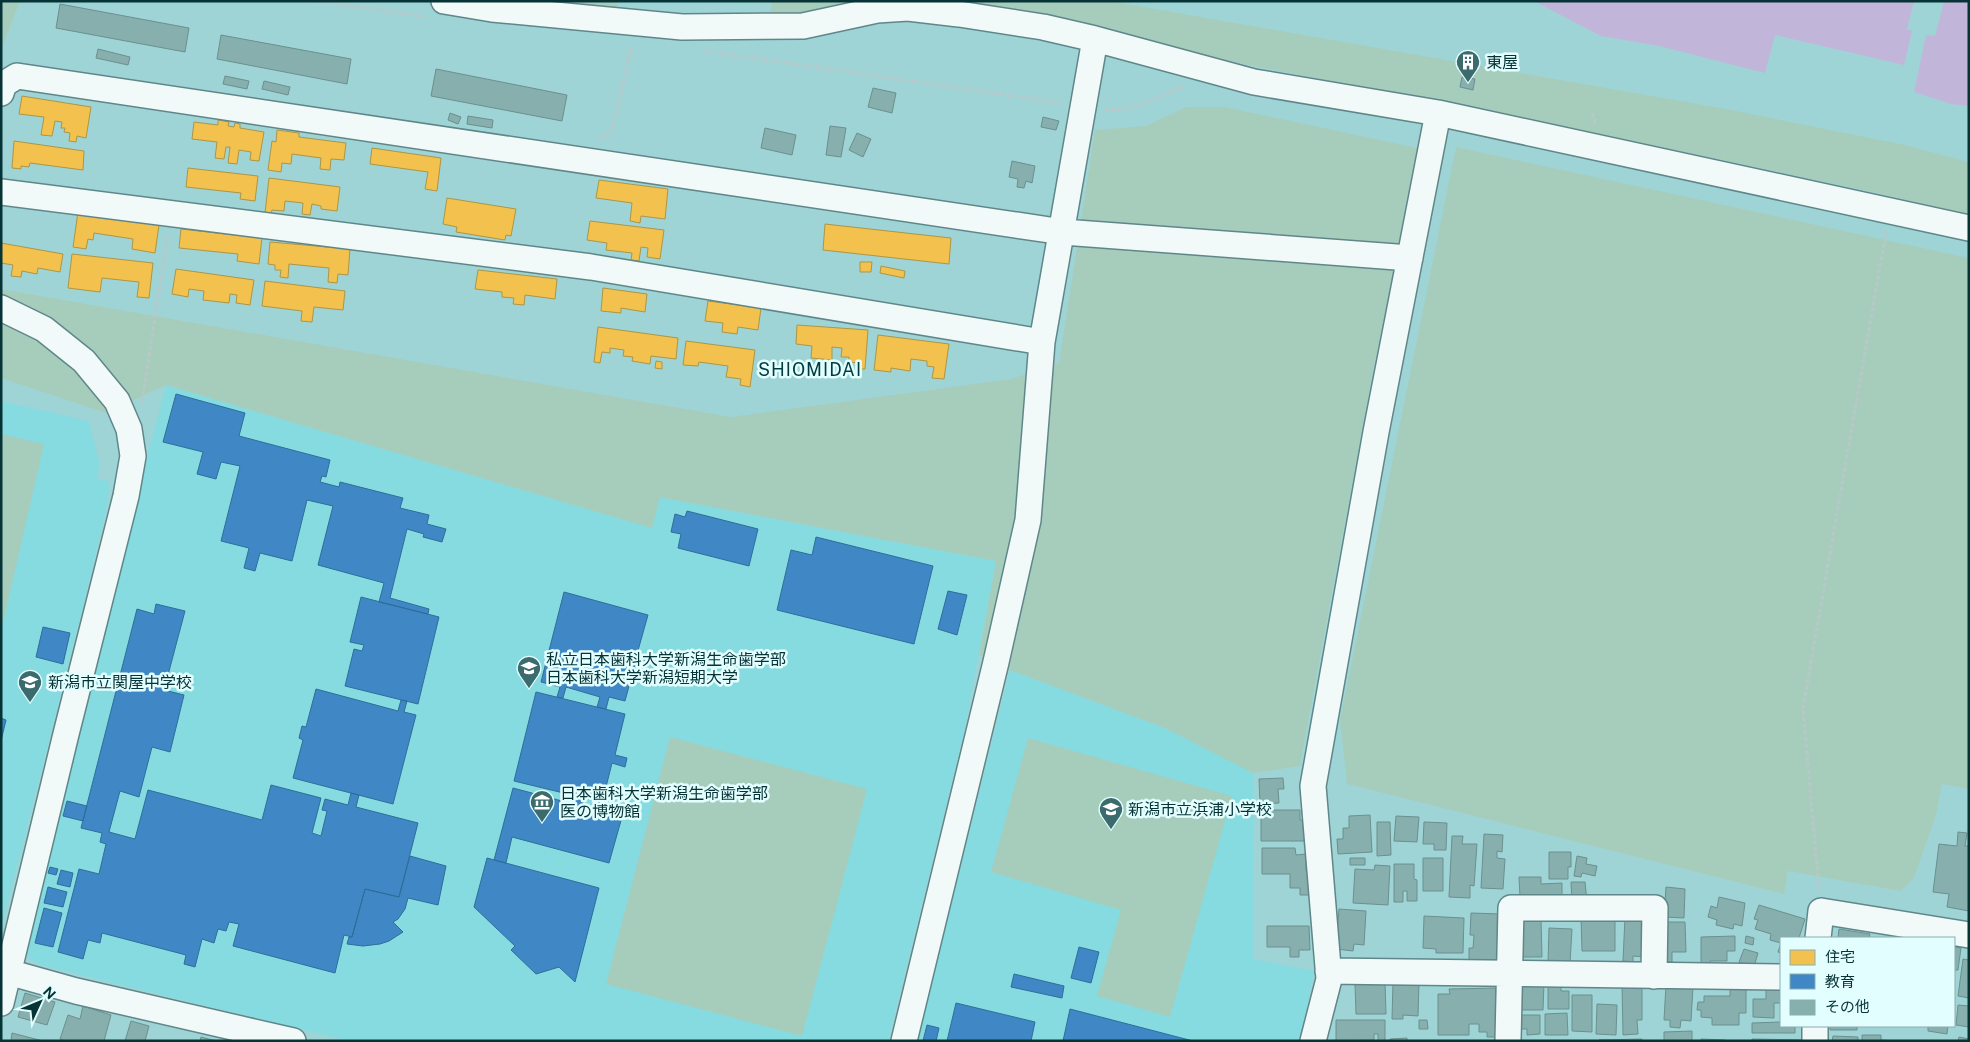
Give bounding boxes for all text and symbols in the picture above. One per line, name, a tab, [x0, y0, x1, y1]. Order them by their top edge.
building icon: 東屋	[1455, 49, 1481, 83]
place label: 東屋	[1486, 53, 1518, 72]
district label: SHIOMIDAI	[758, 359, 862, 380]
place label: 私立日本歯科大学新潟生命歯学部 日本歯科大学新潟短期大学	[546, 650, 786, 687]
school or university icon: 私立日本歯科大学新潟生命歯学部 日本歯科大学新潟短期大学	[516, 655, 542, 689]
school or university icon: 新潟市立関屋中学校	[17, 669, 43, 703]
place label: 新潟市立関屋中学校	[48, 673, 192, 692]
place label: 日本歯科大学新潟生命歯学部 医の博物館	[560, 784, 768, 821]
museum icon: 日本歯科大学新潟生命歯学部 医の博物館	[529, 789, 555, 823]
school or university icon: 新潟市立浜浦小学校	[1098, 796, 1124, 830]
place label: 新潟市立浜浦小学校	[1128, 800, 1272, 819]
legend	[1780, 937, 1955, 1027]
text: 住宅	[1825, 948, 1855, 965]
text: 教育	[1825, 973, 1855, 990]
north arrow	[15, 977, 65, 1027]
text: N	[40, 983, 59, 1002]
text: その他	[1825, 998, 1870, 1015]

